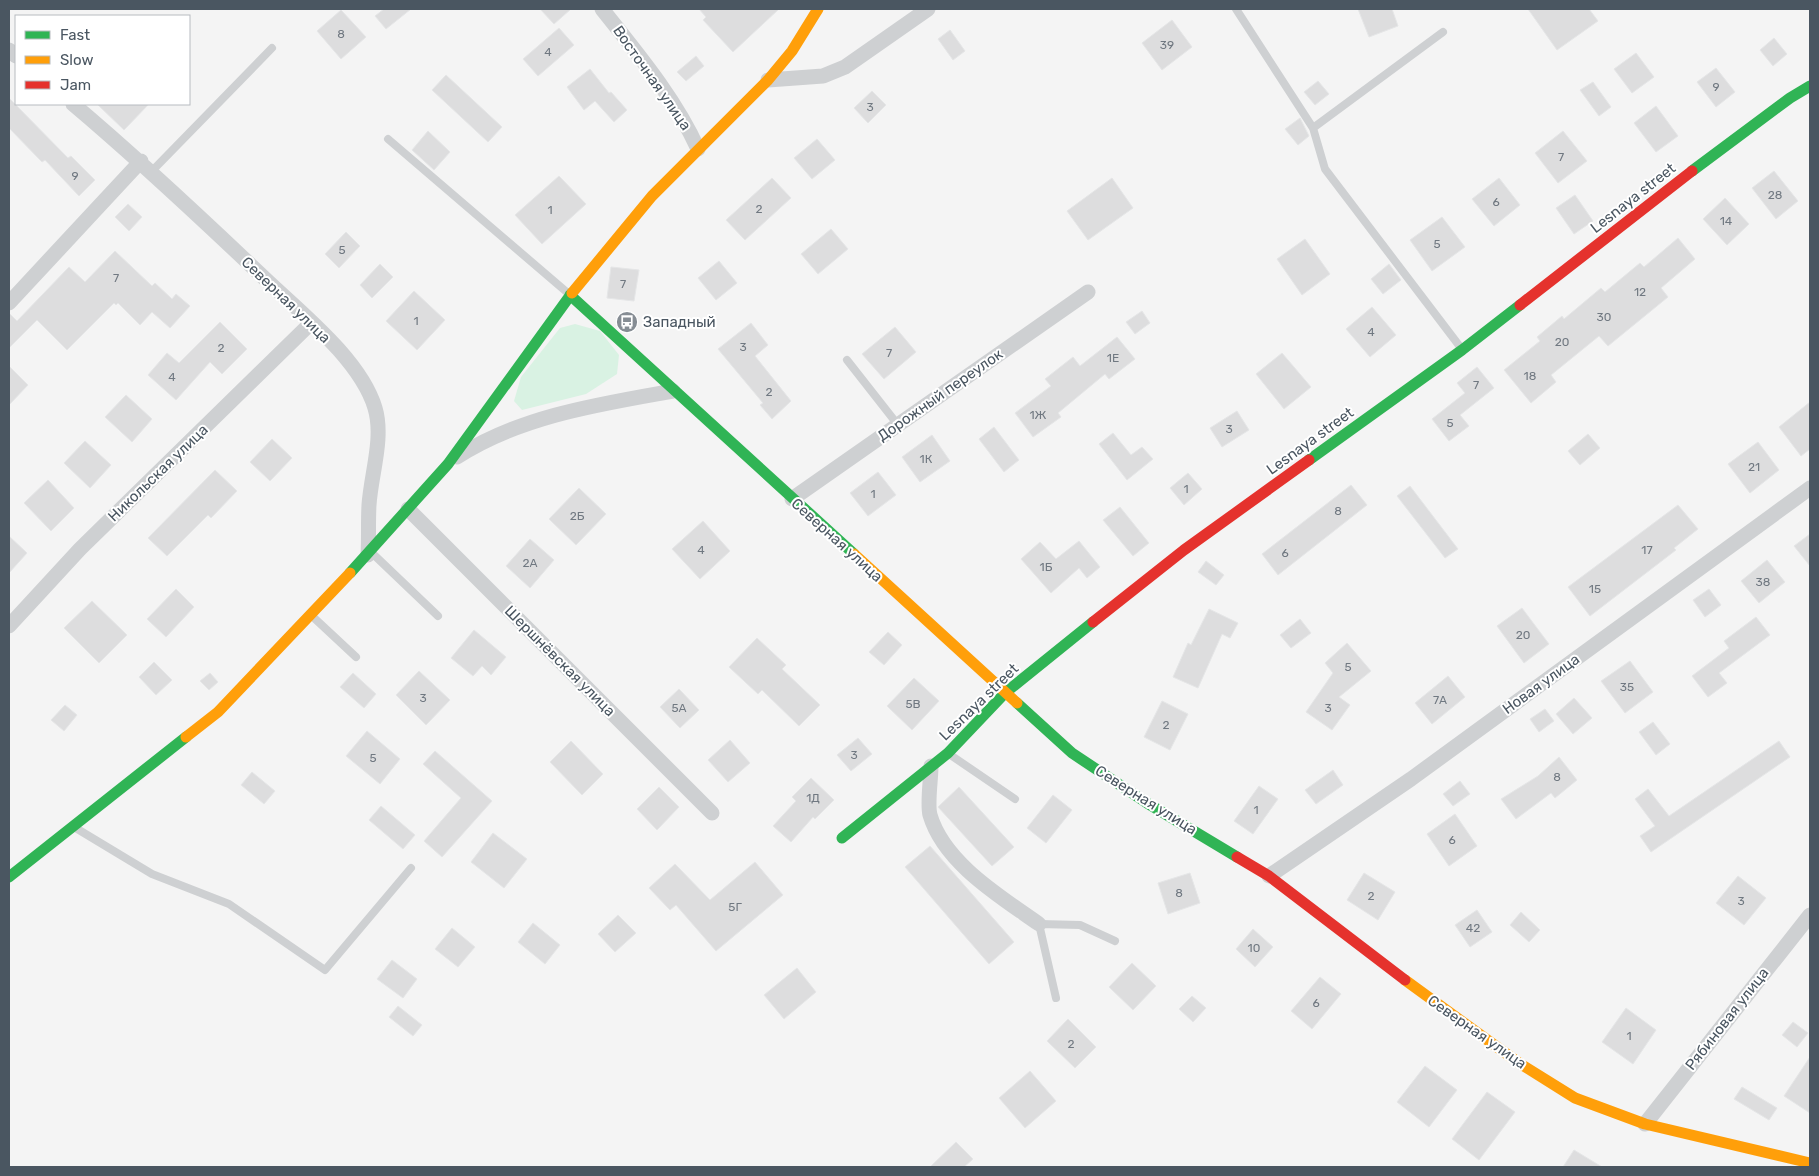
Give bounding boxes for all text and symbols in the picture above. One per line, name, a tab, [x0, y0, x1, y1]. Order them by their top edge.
legend	[15, 15, 190, 105]
street label: Восточная улица	[609, 22, 695, 134]
text: Fast	[60, 26, 90, 44]
house number: 8	[337, 27, 345, 41]
house number: 39	[1160, 38, 1174, 52]
house number: 4	[544, 45, 552, 59]
text: Slow	[60, 51, 93, 69]
text: Jam	[60, 76, 91, 94]
house number: 9	[1712, 80, 1720, 94]
house number: 3	[866, 100, 874, 114]
house number: 7	[1558, 150, 1564, 164]
street label: Lesnaya street	[1587, 159, 1679, 237]
house number: 9	[71, 169, 79, 183]
house number: 28	[1768, 188, 1782, 202]
house number: 6	[1492, 195, 1500, 209]
house number: 2	[755, 202, 763, 216]
house number: 1	[547, 203, 553, 217]
house number: 14	[1720, 214, 1733, 228]
house number: 5	[1433, 237, 1441, 251]
house number: 5	[338, 243, 346, 257]
street label: Северная улица	[238, 253, 334, 347]
house number: 7	[113, 271, 119, 285]
house number: 7	[620, 277, 626, 291]
house number: 12	[1634, 285, 1646, 299]
bus stop icon: Западный	[615, 310, 639, 334]
house number: 30	[1597, 310, 1611, 324]
place label: Западный	[643, 313, 716, 331]
house number: 1	[413, 314, 419, 328]
house number: 4	[1367, 325, 1375, 339]
house number: 20	[1555, 335, 1569, 349]
house number: 3	[739, 340, 747, 354]
house number: 2	[217, 341, 225, 355]
street label: Дорожный переулок	[874, 345, 1006, 445]
house number: 7	[886, 346, 892, 360]
house number: 1Е	[1107, 351, 1119, 365]
house number: 18	[1524, 369, 1536, 383]
house number: 4	[168, 370, 176, 384]
house number: 7	[1473, 378, 1479, 392]
house number: 2	[765, 385, 773, 399]
street label: Lesnaya street	[1263, 403, 1357, 479]
house number: 1Ж	[1029, 408, 1047, 422]
house number: 5	[1446, 416, 1454, 430]
street label: Никольская улица	[104, 421, 212, 525]
house number: 3	[1225, 422, 1233, 436]
house number: 1К	[920, 452, 933, 466]
house number: 21	[1748, 460, 1760, 474]
house number: 1	[1183, 482, 1189, 496]
house number: 1	[870, 487, 876, 501]
street label: Северная улица	[788, 494, 886, 586]
house number: 8	[1334, 504, 1342, 518]
house number: 2Б	[570, 509, 585, 523]
house number: 4	[697, 543, 705, 557]
house number: 17	[1641, 543, 1653, 557]
house number: 6	[1281, 546, 1289, 560]
house number: 2А	[522, 556, 538, 570]
house number: 1Б	[1040, 560, 1053, 574]
house number: 38	[1756, 575, 1770, 589]
house number: 15	[1589, 582, 1601, 596]
street label: Шершнёвская улица	[501, 602, 619, 720]
house number: 20	[1516, 628, 1530, 642]
street label: Новая улица	[1499, 650, 1583, 718]
street label: Lesnaya street	[936, 660, 1022, 744]
house number: 5	[1344, 660, 1352, 674]
house number: 35	[1620, 680, 1634, 694]
house number: 3	[419, 691, 427, 705]
house number: 7А	[1433, 693, 1447, 707]
house number: 5В	[905, 697, 921, 711]
house number: 5А	[671, 701, 687, 715]
house number: 3	[1324, 701, 1332, 715]
house number: 2	[1162, 718, 1170, 732]
house number: 3	[850, 748, 858, 762]
house number: 5	[369, 751, 377, 765]
street label: Северная улица	[1092, 761, 1200, 839]
house number: 8	[1553, 770, 1561, 784]
house number: 1Д	[806, 791, 820, 805]
house number: 1	[1253, 803, 1259, 817]
house number: 6	[1448, 833, 1456, 847]
house number: 8	[1175, 886, 1183, 900]
house number: 2	[1367, 889, 1375, 903]
house number: 3	[1737, 894, 1745, 908]
house number: 5Г	[728, 900, 742, 914]
house number: 42	[1466, 921, 1480, 935]
house number: 10	[1248, 941, 1260, 955]
street label: Рябиновая улица	[1681, 964, 1773, 1074]
street label: Северная улица	[1424, 991, 1530, 1073]
house number: 6	[1312, 996, 1320, 1010]
house number: 1	[1626, 1029, 1632, 1043]
house number: 2	[1067, 1037, 1075, 1051]

